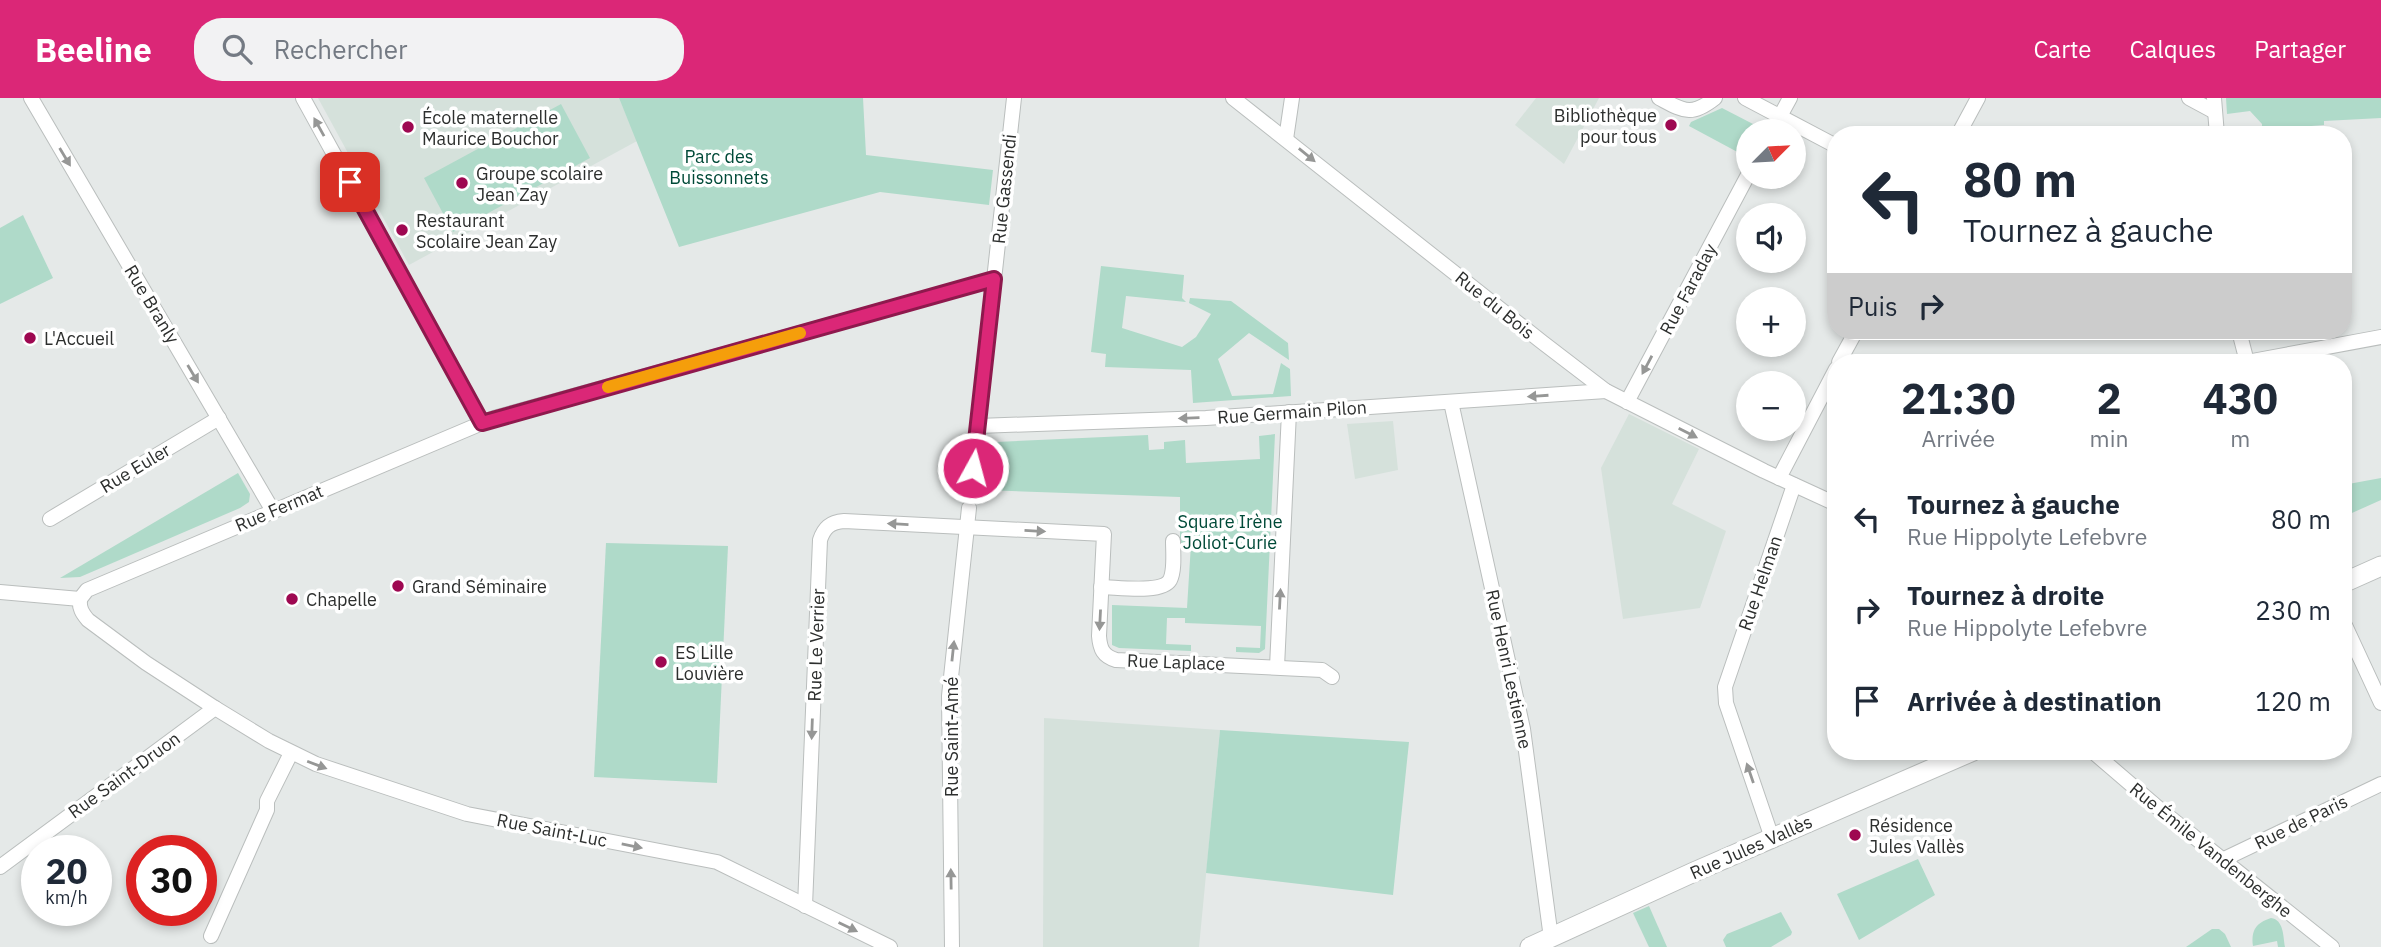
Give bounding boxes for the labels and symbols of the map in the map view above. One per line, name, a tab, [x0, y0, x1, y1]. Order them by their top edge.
place label: Bibliothèque pour tous	[1554, 104, 1657, 148]
place label: École maternelle Maurice Bouchor	[422, 106, 559, 150]
one-way arrow	[313, 117, 325, 136]
marker: Bibliothèque pour tous	[1663, 117, 1679, 133]
marker: École maternelle Maurice Bouchor	[400, 119, 416, 135]
north arrow	[1736, 119, 1806, 189]
street label: Rue Gassendi	[987, 133, 1021, 245]
park label: Parc des Buissonnets	[669, 145, 769, 189]
one-way arrow	[59, 147, 71, 166]
one-way arrow	[1298, 147, 1315, 162]
pin	[320, 152, 380, 212]
place label: Groupe scolaire Jean Zay	[476, 162, 603, 206]
marker: Groupe scolaire Jean Zay	[454, 175, 470, 191]
place label: Restaurant Scolaire Jean Zay	[416, 209, 557, 253]
marker: Restaurant Scolaire Jean Zay	[394, 222, 410, 238]
street label: Rue Faraday	[1654, 239, 1722, 339]
street label: Rue Branly	[120, 260, 184, 348]
street label: Rue du Bois	[1451, 266, 1539, 344]
place label: L'Accueil	[44, 327, 114, 350]
marker: L'Accueil	[22, 330, 38, 346]
one-way arrow	[1641, 355, 1653, 375]
one-way arrow	[187, 364, 199, 383]
one-way arrow	[1527, 391, 1549, 402]
street label: Rue Germain Pilon	[1216, 395, 1368, 429]
one-way arrow	[1178, 413, 1200, 424]
one-way arrow	[1678, 427, 1698, 438]
position arrow	[936, 431, 1010, 505]
street label: Rue Euler	[96, 438, 175, 498]
street label: Rue Fermat	[231, 479, 327, 537]
park label: Square Irène Joliot-Curie	[1177, 510, 1283, 554]
one-way arrow	[887, 518, 909, 529]
one-way arrow	[1024, 525, 1046, 536]
street label: Rue Helman	[1733, 532, 1787, 634]
place label: Grand Séminaire	[412, 575, 547, 598]
marker: Grand Séminaire	[390, 578, 406, 594]
one-way arrow	[1275, 587, 1286, 609]
street label: Rue Henri Lestienne	[1481, 587, 1537, 751]
place label: Chapelle	[306, 588, 377, 611]
street label: Rue Le Verrier	[803, 588, 829, 702]
marker: Chapelle	[284, 591, 300, 607]
one-way arrow	[1094, 609, 1105, 631]
one-way arrow	[948, 640, 959, 662]
place label: ES Lille Louvière	[675, 641, 744, 685]
street label: Rue Laplace	[1126, 649, 1226, 675]
marker: ES Lille Louvière	[653, 654, 669, 670]
street label: Rue Saint-Amé	[940, 677, 963, 797]
one-way arrow	[807, 718, 818, 740]
street label: Rue Saint-Druon	[63, 727, 185, 823]
one-way arrow	[307, 759, 328, 770]
one-way arrow	[1744, 763, 1755, 784]
street label: Rue Émile Vandenberghe	[2125, 777, 2297, 923]
street label: Rue de Paris	[2251, 790, 2351, 854]
street label: Rue Saint-Luc	[495, 808, 609, 852]
street label: Rue Jules Vallès	[1686, 810, 1816, 884]
place label: Résidence Jules Vallès	[1869, 814, 1965, 858]
marker: Résidence Jules Vallès	[1847, 827, 1863, 843]
speed limit sign: 30	[126, 835, 217, 926]
one-way arrow	[621, 840, 643, 851]
one-way arrow	[945, 868, 957, 890]
one-way arrow	[838, 921, 858, 932]

